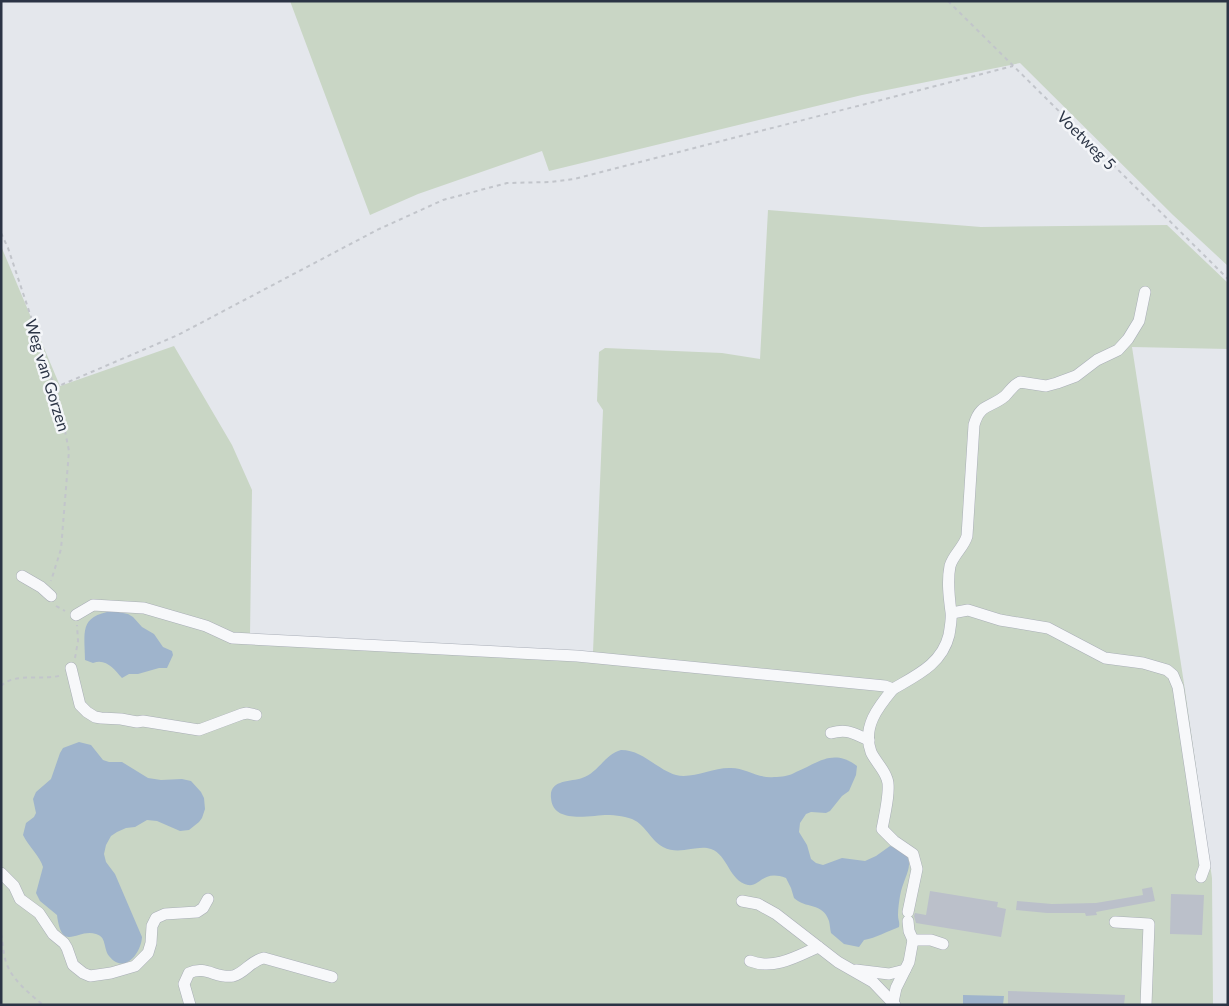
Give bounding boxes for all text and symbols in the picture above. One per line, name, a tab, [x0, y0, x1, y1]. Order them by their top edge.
street label: Voetweg 5	[1054, 107, 1120, 173]
street label: Weg van Gorzen	[22, 317, 74, 433]

